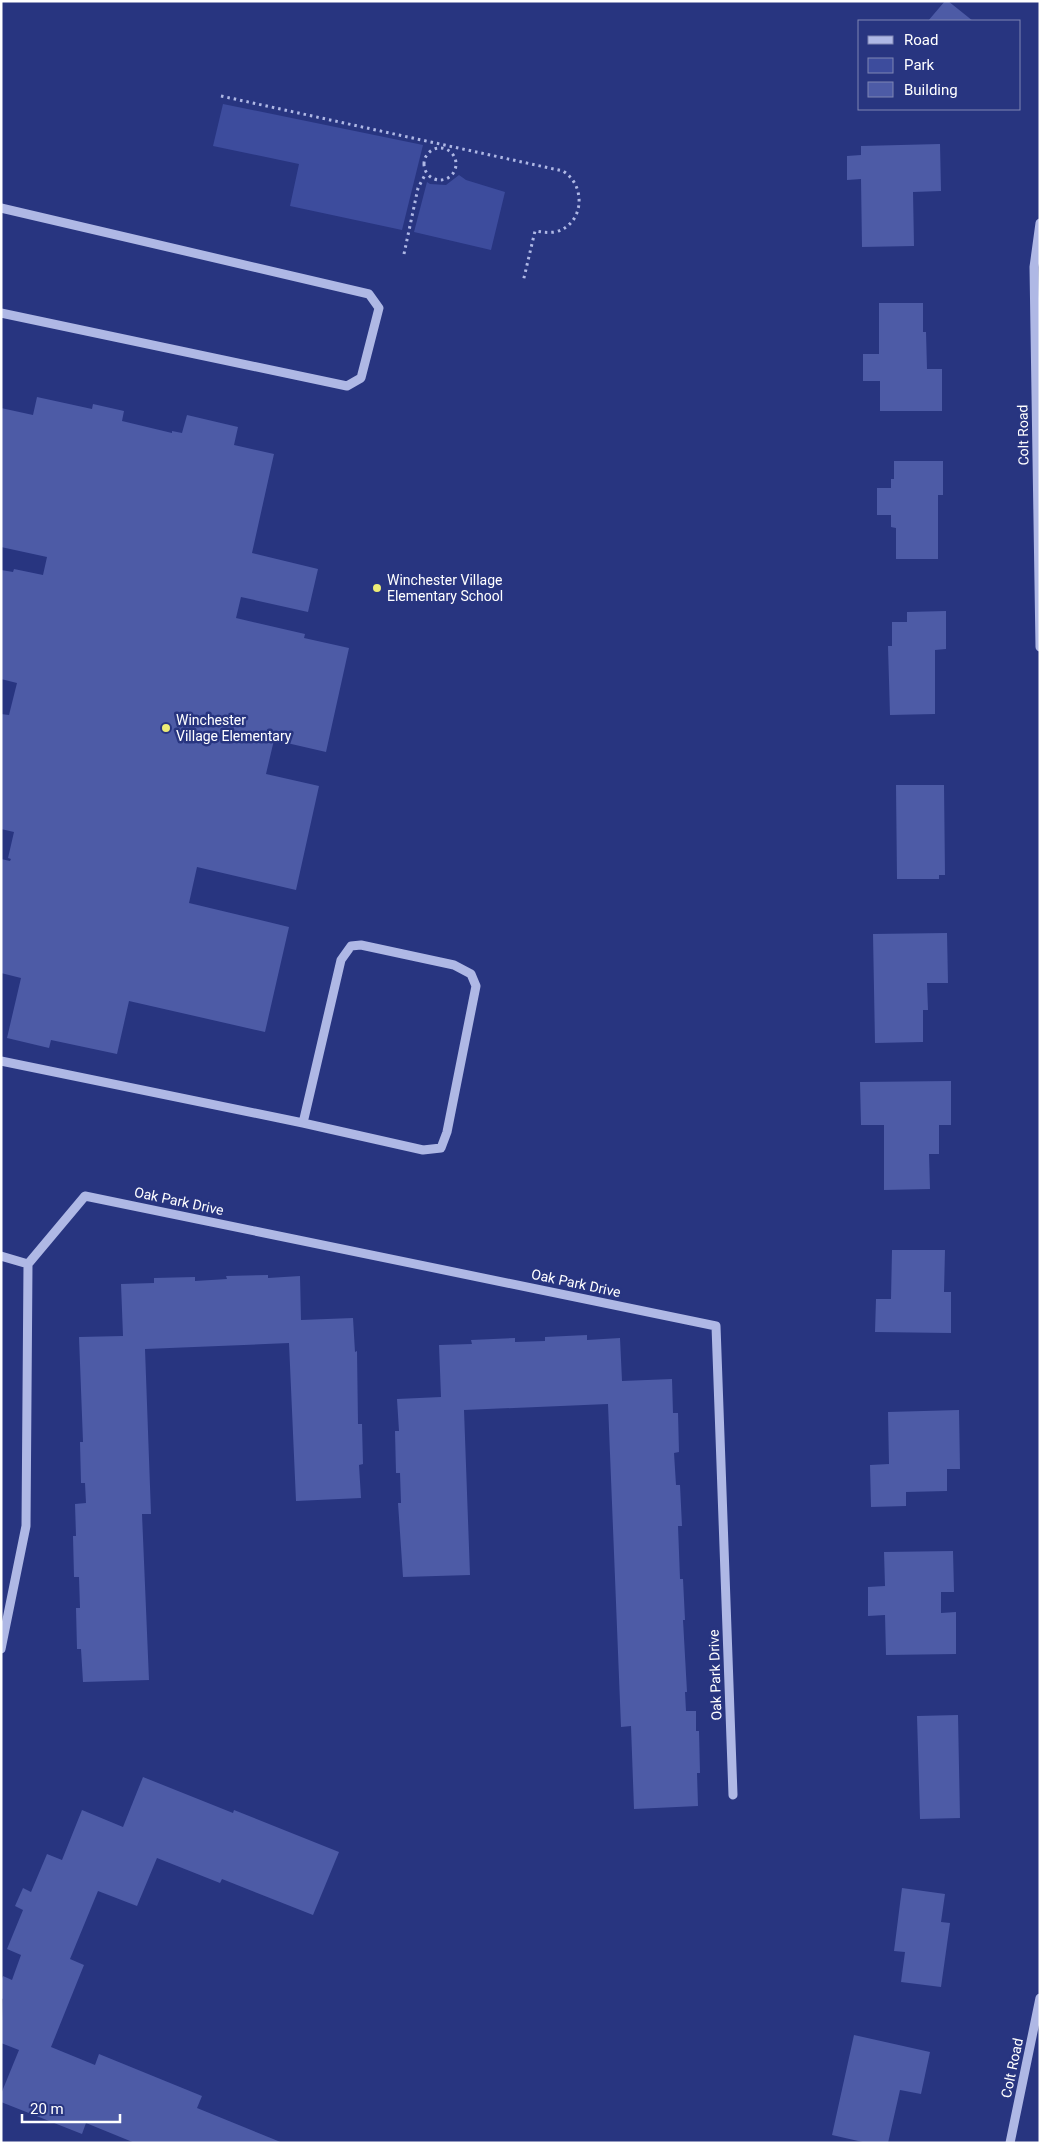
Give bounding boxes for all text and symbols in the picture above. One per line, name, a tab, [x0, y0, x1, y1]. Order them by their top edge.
legend	[858, 20, 1021, 110]
text: Road	[904, 31, 938, 49]
text: Park	[904, 56, 935, 74]
text: Building	[904, 81, 958, 99]
street label: Colt Road	[1014, 405, 1032, 465]
place label: Winchester Village Elementary School	[387, 572, 503, 604]
marker: Winchester Village Elementary School	[371, 582, 383, 594]
place label: Winchester Village Elementary	[176, 712, 292, 744]
marker: Winchester Village Elementary	[160, 722, 172, 734]
street label: Oak Park Drive	[133, 1184, 225, 1218]
street label: Oak Park Drive	[530, 1266, 622, 1300]
street label: Oak Park Drive	[705, 1629, 725, 1721]
street label: Colt Road	[998, 2037, 1026, 2099]
scale bar	[22, 2092, 120, 2124]
text: 20 m	[30, 2100, 64, 2118]

